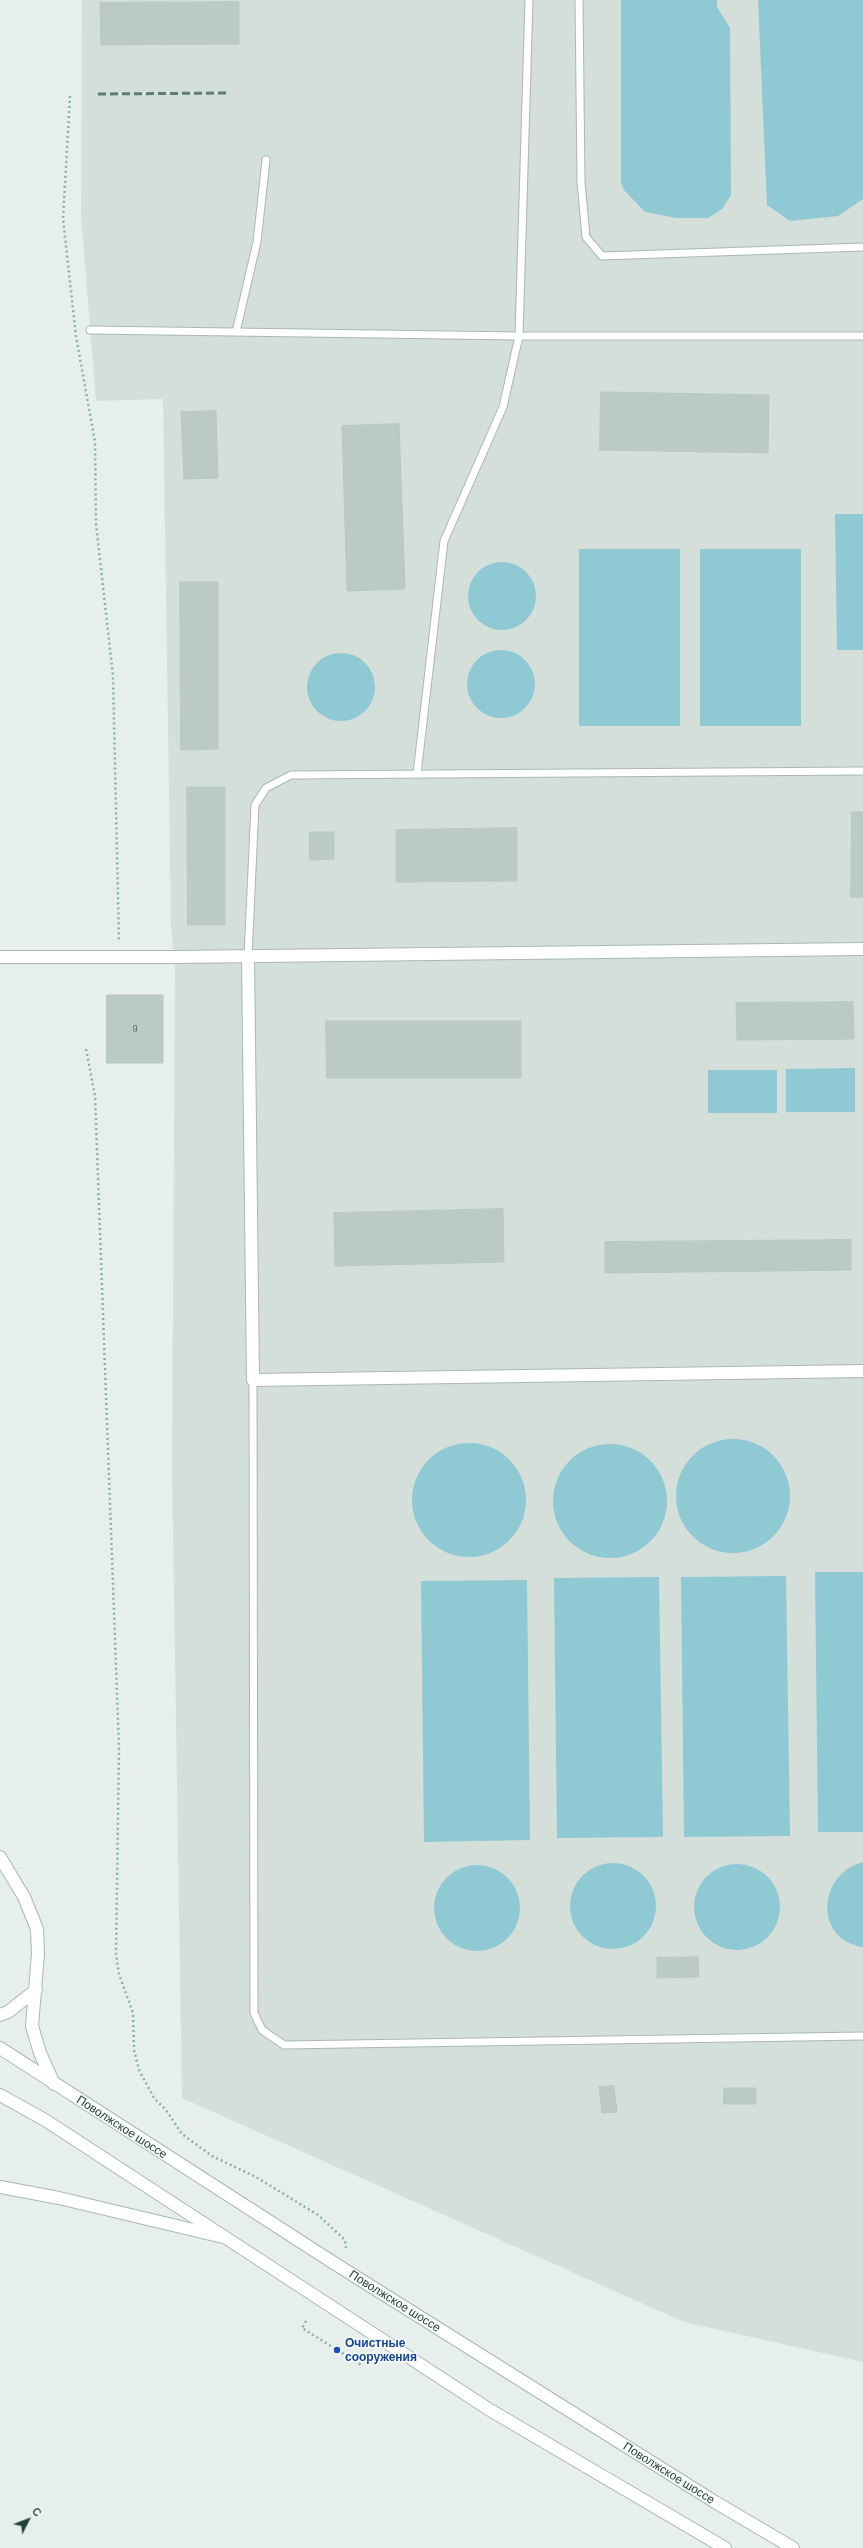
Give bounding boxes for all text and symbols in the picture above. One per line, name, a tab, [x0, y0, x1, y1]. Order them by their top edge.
house number: 9	[132, 1023, 138, 1035]
street label: Поволжское шоссе	[74, 2092, 170, 2162]
street label: Поволжское шоссе	[347, 2267, 443, 2335]
place label: Очистные сооружения	[345, 2336, 417, 2364]
marker: Очистные сооружения	[332, 2345, 342, 2355]
street label: Поволжское шоссе	[621, 2439, 717, 2507]
north arrow	[8, 2500, 48, 2540]
text: С	[30, 2504, 45, 2519]

